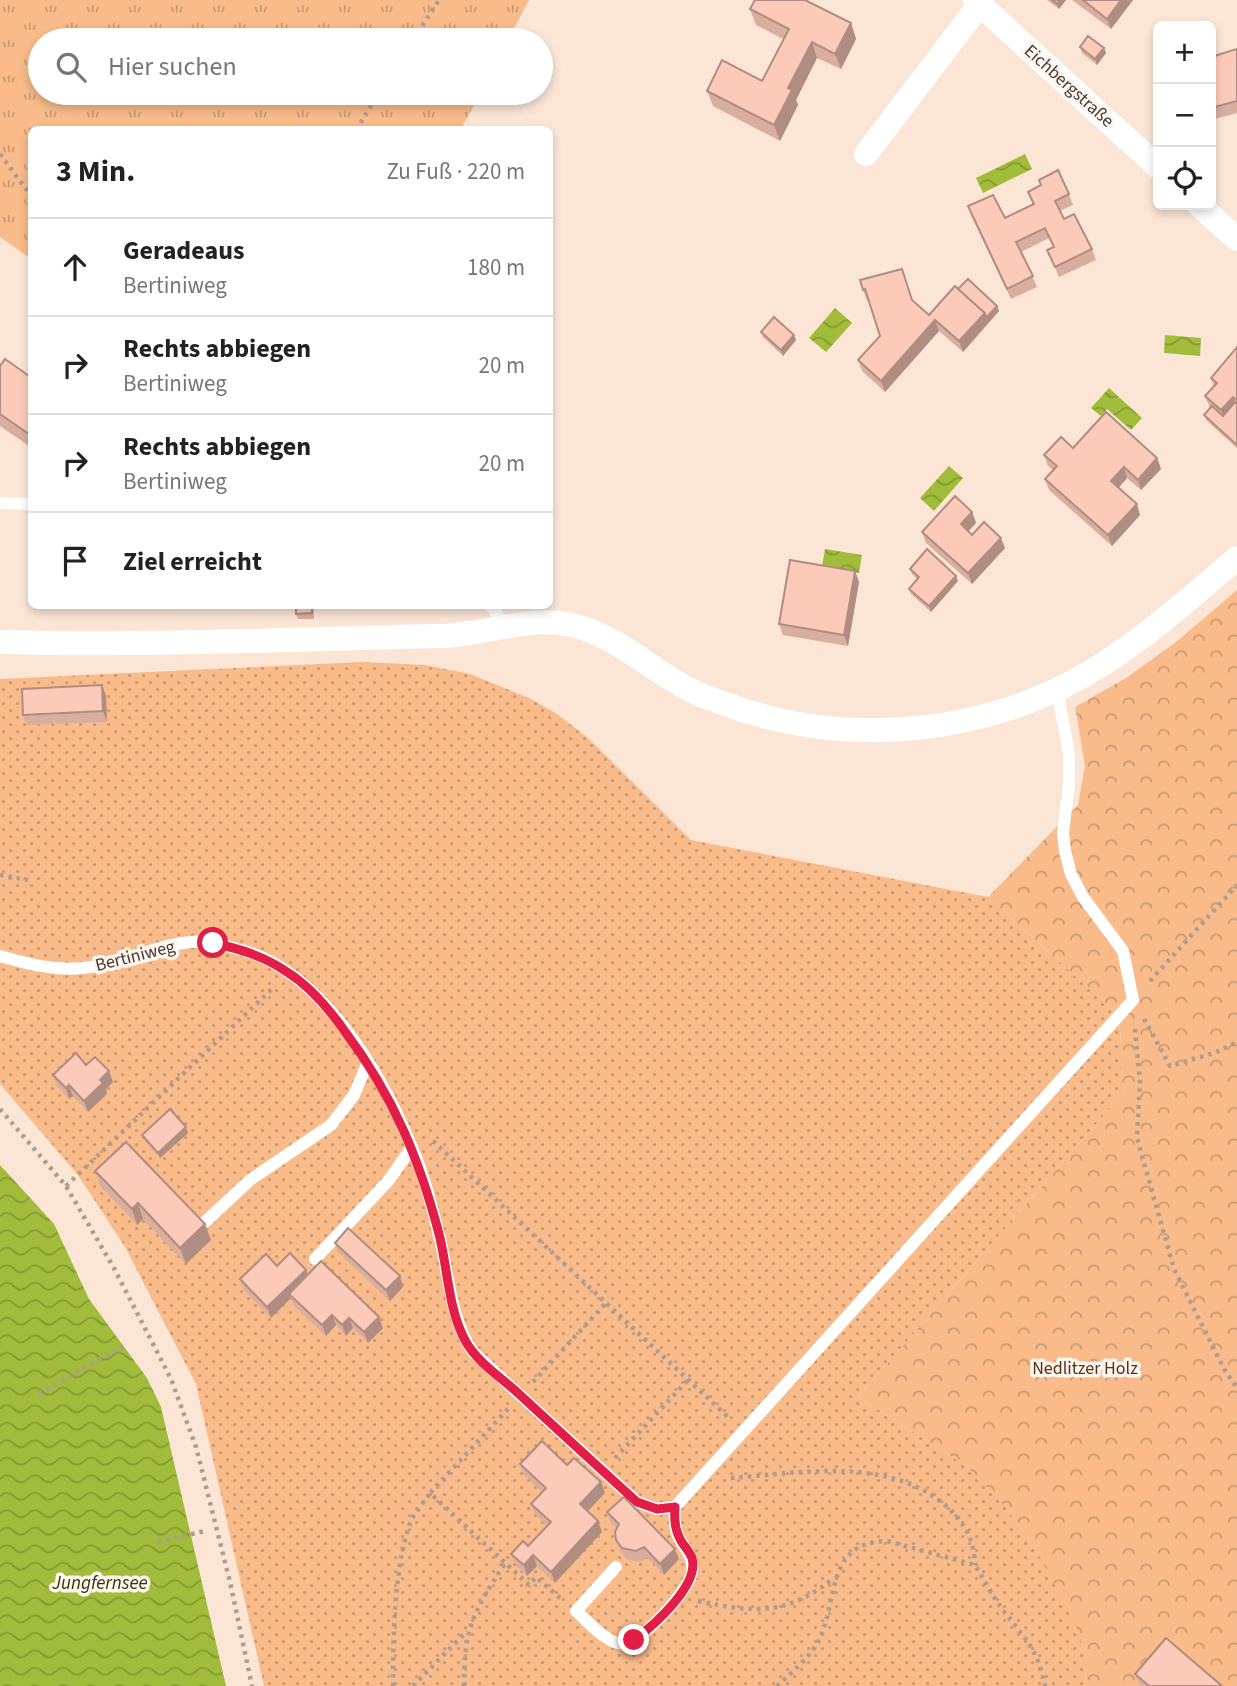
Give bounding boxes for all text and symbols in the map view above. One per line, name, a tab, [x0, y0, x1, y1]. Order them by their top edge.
map controls	[1153, 21, 1216, 210]
button: +	[1153, 21, 1216, 84]
search box	[28, 28, 553, 105]
street label: Eichbergstraße	[1019, 39, 1120, 133]
icon: search	[52, 48, 90, 86]
text: Hier suchen	[108, 48, 237, 85]
button: −	[1153, 84, 1216, 147]
button: locate	[1153, 147, 1216, 210]
text: 3 Min.	[56, 150, 135, 193]
text: Zu Fuß · 220 m	[386, 155, 525, 188]
text: Geradeaus	[123, 232, 244, 269]
icon: ahead	[56, 248, 94, 286]
text: 180 m	[467, 251, 525, 284]
text: Bertiniweg	[123, 269, 227, 302]
text: Rechts abbiegen	[123, 330, 311, 367]
icon: right	[56, 346, 94, 384]
text: 20 m	[478, 349, 525, 382]
text: Bertiniweg	[123, 367, 227, 400]
text: Rechts abbiegen	[123, 428, 311, 465]
icon: right	[56, 444, 94, 482]
text: 20 m	[478, 447, 525, 480]
text: Bertiniweg	[123, 465, 227, 498]
icon: arrive	[56, 542, 94, 580]
text: Ziel erreicht	[123, 543, 262, 580]
route start	[197, 927, 228, 958]
street label: Bertiniweg	[93, 934, 177, 978]
park label: Nedlitzer Holz	[1032, 1356, 1138, 1381]
water label: Jungfernsee	[51, 1570, 148, 1597]
route end	[618, 1624, 649, 1655]

